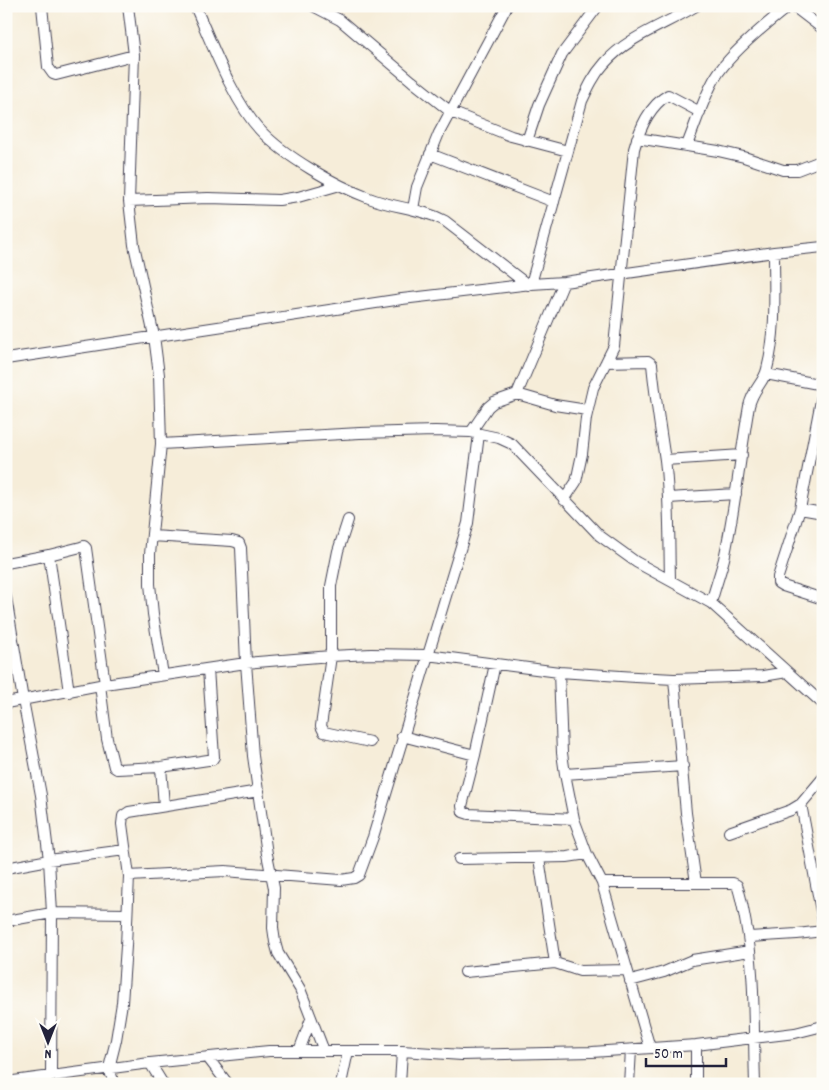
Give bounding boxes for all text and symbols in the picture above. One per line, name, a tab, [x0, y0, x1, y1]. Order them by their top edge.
north arrow	[22, 1018, 72, 1068]
scale bar	[646, 1035, 726, 1067]
text: N	[44, 1043, 51, 1063]
text: 50 m	[654, 1044, 683, 1066]

